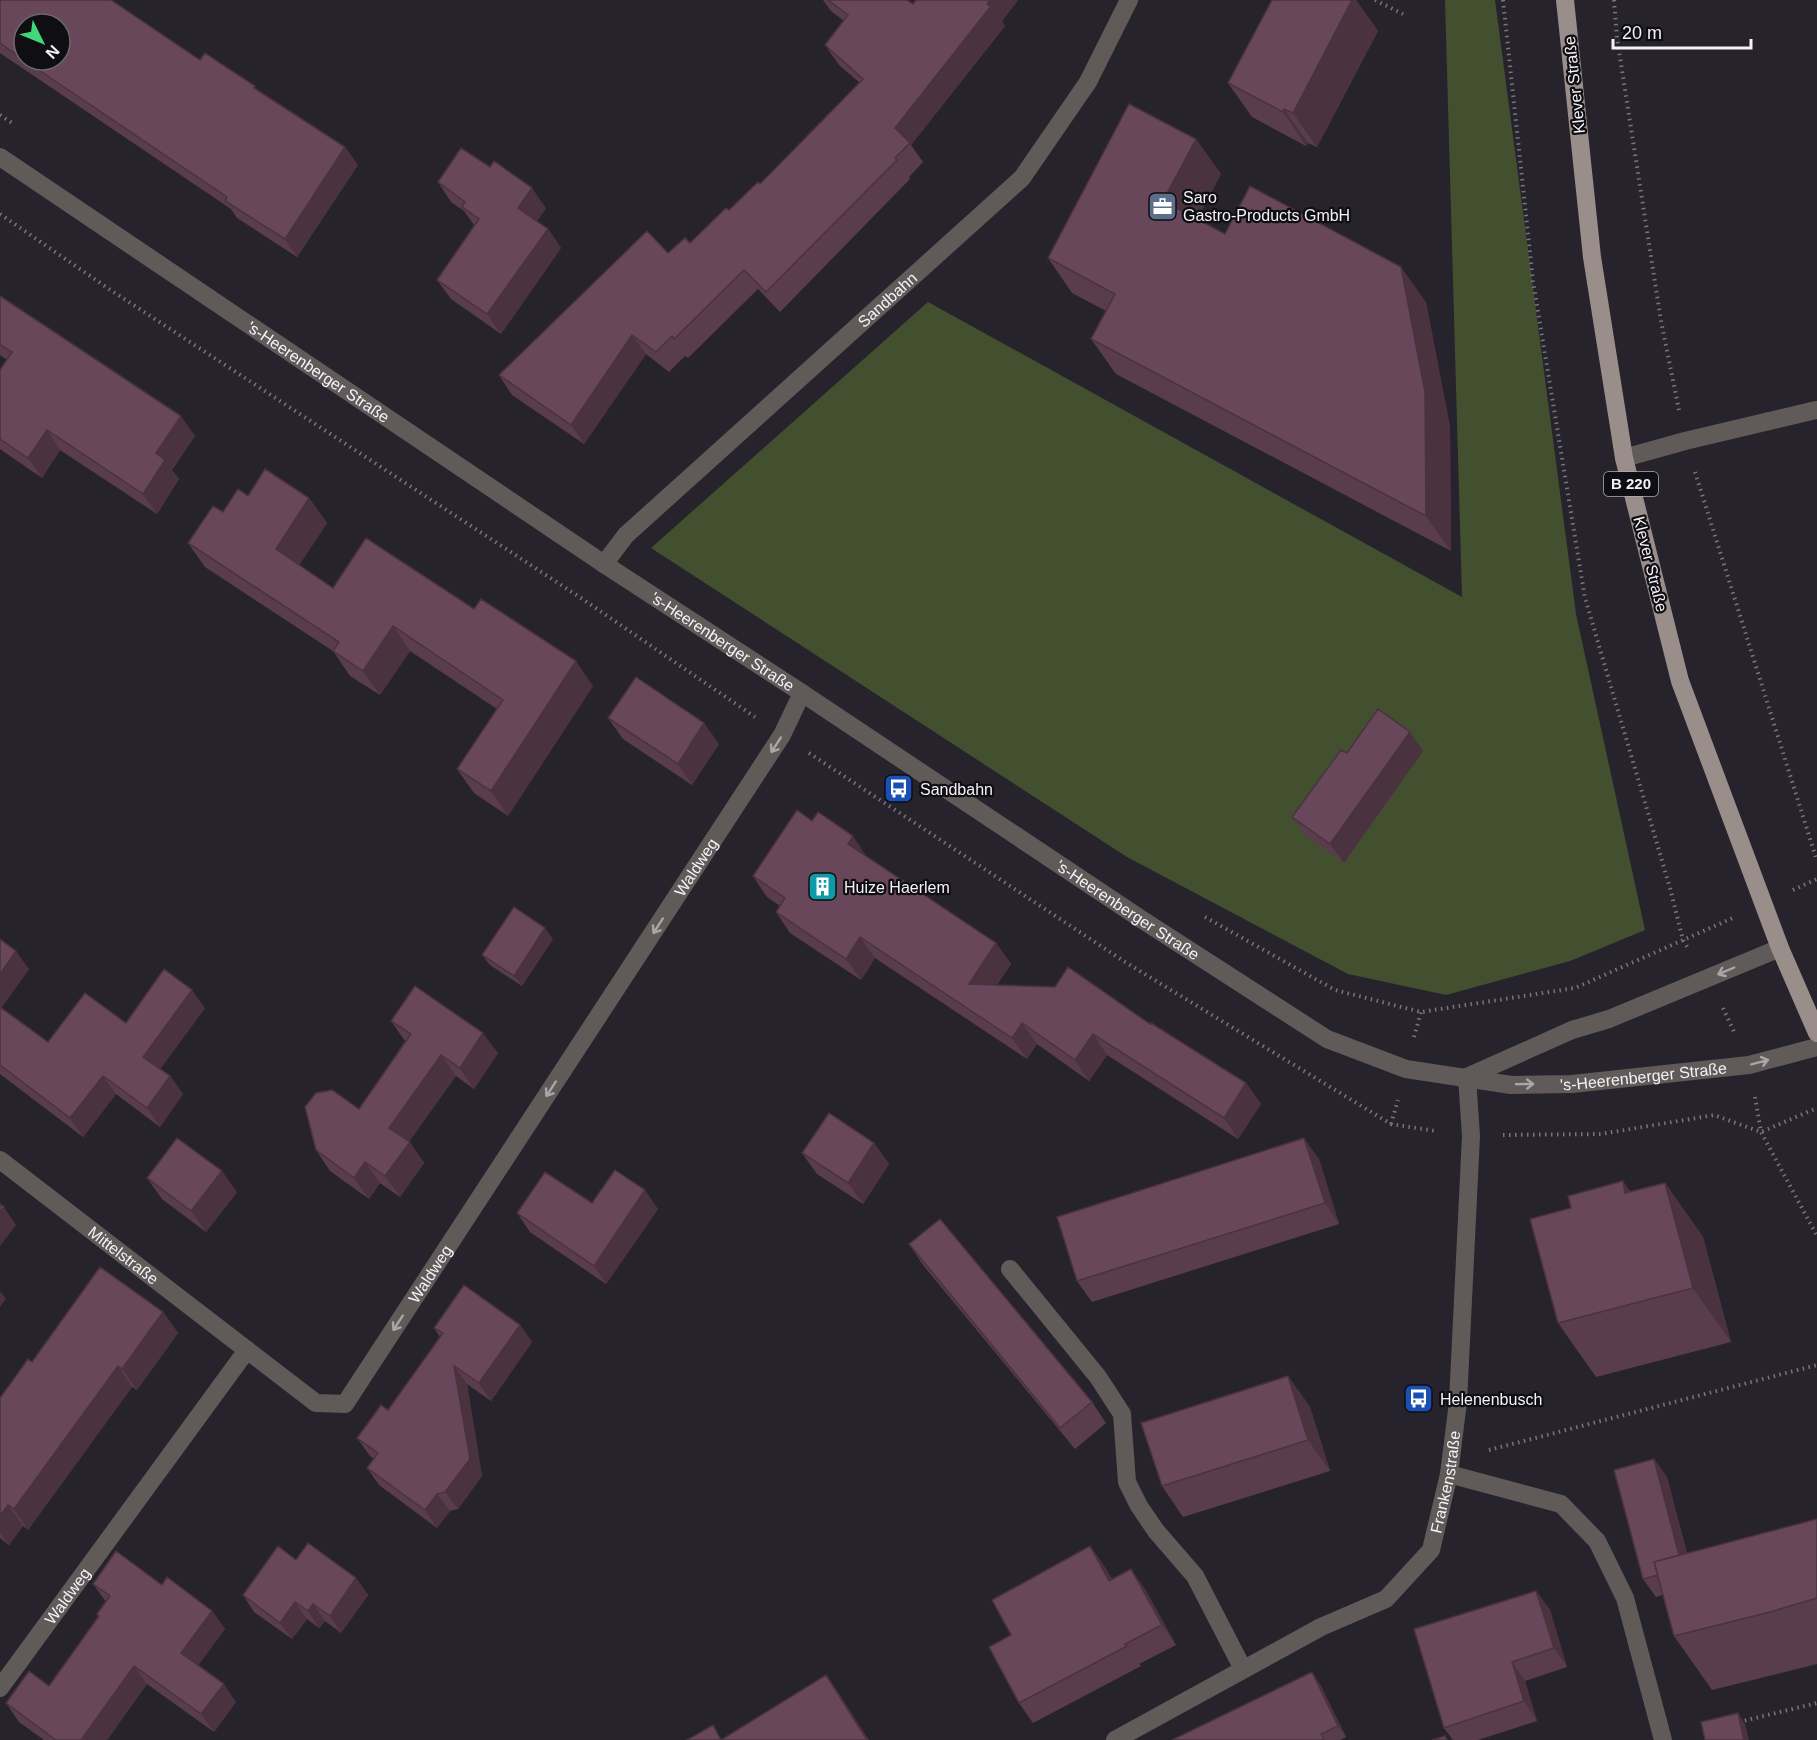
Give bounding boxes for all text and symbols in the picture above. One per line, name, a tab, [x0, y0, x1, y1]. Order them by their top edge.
north arrow	[12, 12, 72, 72]
scale bar	[1613, 12, 1751, 50]
text: 20 m	[1622, 23, 1662, 43]
street label: Klever Straße	[1561, 35, 1588, 134]
text: N	[42, 42, 63, 62]
place label: Saro Gastro-Products GmbH	[1183, 189, 1350, 224]
office icon: Saro Gastro-Products GmbH	[1146, 190, 1178, 222]
street label: Sandbahn	[855, 269, 920, 331]
street label: 's-Heerenberger Straße	[244, 318, 393, 426]
road number: B 220	[1604, 472, 1658, 496]
street label: Klever Straße	[1630, 515, 1671, 614]
street label: 's-Heerenberger Straße	[648, 589, 797, 695]
one-way arrow	[769, 736, 781, 753]
bus stop icon: Sandbahn	[883, 773, 915, 805]
place label: Sandbahn	[920, 781, 993, 798]
street label: Waldweg	[671, 835, 721, 899]
street label: 's-Heerenberger Straße	[1053, 857, 1202, 963]
building icon: Huize Haerlem	[807, 871, 839, 903]
place label: Huize Haerlem	[844, 879, 950, 896]
one-way arrow	[651, 917, 663, 934]
one-way arrow	[1717, 966, 1736, 977]
one-way arrow	[1750, 1056, 1769, 1067]
street label: 's-Heerenberger Straße	[1560, 1059, 1728, 1093]
one-way arrow	[1514, 1079, 1534, 1090]
one-way arrow	[545, 1080, 557, 1097]
street label: Mittelstraße	[85, 1223, 162, 1288]
street label: Waldweg	[405, 1242, 455, 1306]
one-way arrow	[392, 1314, 404, 1331]
bus stop icon: Helenenbusch	[1403, 1383, 1435, 1415]
place label: Helenenbusch	[1440, 1391, 1542, 1408]
street label: Frankenstraße	[1427, 1430, 1463, 1535]
street label: Waldweg	[42, 1565, 94, 1628]

